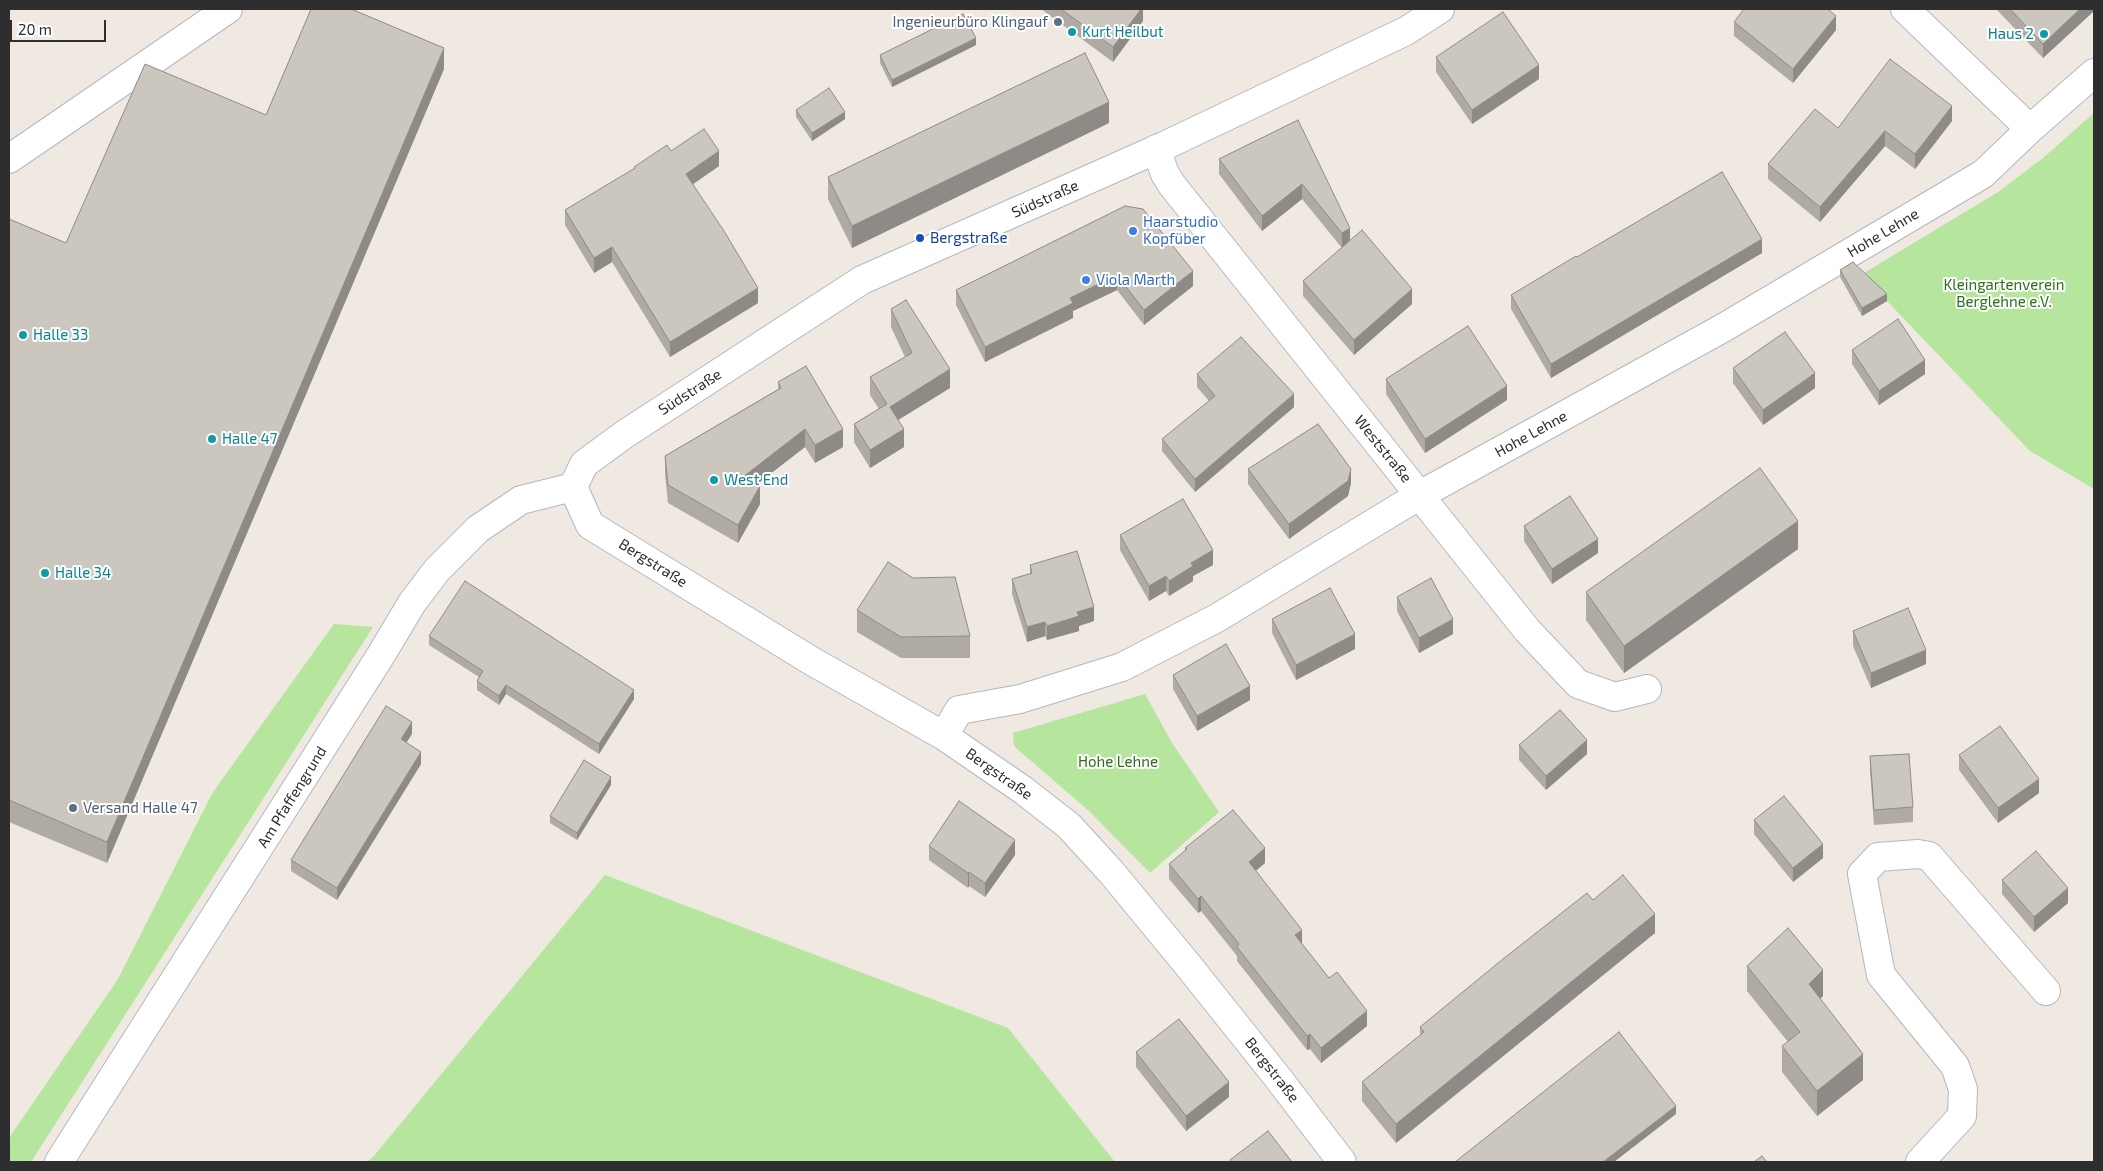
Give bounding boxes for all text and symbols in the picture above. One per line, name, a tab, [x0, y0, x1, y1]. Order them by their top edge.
scale bar	[12, 10, 109, 42]
place label: Ingenieurbüro Klingauf	[893, 13, 1048, 31]
marker: Ingenieurbüro Klingauf	[1052, 16, 1064, 28]
text: 20 m	[18, 20, 52, 38]
place label: Kurt Heilbut	[1082, 23, 1163, 41]
place label: Haus 2	[1988, 25, 2034, 43]
marker: Kurt Heilbut	[1066, 26, 1078, 38]
marker: Haus 2	[2038, 28, 2050, 40]
street label: Südstraße	[1009, 176, 1081, 222]
street label: Hohe Lehne	[1844, 205, 1922, 261]
place label: Haarstudio Kopfüber	[1143, 213, 1218, 248]
marker: Haarstudio Kopfüber	[1127, 225, 1139, 237]
place label: Bergstraße	[930, 229, 1007, 247]
marker: Bergstraße	[914, 232, 926, 244]
place label: Viola Marth	[1096, 271, 1175, 289]
marker: Viola Marth	[1080, 274, 1092, 286]
park label: Kleingartenverein Berglehne e.V.	[1943, 276, 2065, 311]
place label: Halle 33	[33, 326, 88, 344]
marker: Halle 33	[17, 329, 29, 341]
street label: Südstraße	[655, 365, 725, 419]
street label: Hohe Lehne	[1492, 407, 1570, 461]
street label: Weststraße	[1350, 412, 1416, 486]
place label: Halle 47	[222, 430, 277, 448]
marker: Halle 47	[206, 433, 218, 445]
place label: West End	[724, 471, 788, 489]
marker: West End	[708, 474, 720, 486]
street label: Bergstraße	[615, 535, 691, 591]
place label: Halle 34	[55, 564, 111, 582]
marker: Halle 34	[39, 567, 51, 579]
street label: Am Pfaffengrund	[254, 743, 330, 851]
street label: Bergstraße	[962, 744, 1036, 804]
park label: Hohe Lehne	[1078, 753, 1158, 771]
place label: Versand Halle 47	[83, 799, 198, 817]
marker: Versand Halle 47	[67, 802, 79, 814]
street label: Bergstraße	[1241, 1034, 1303, 1106]

